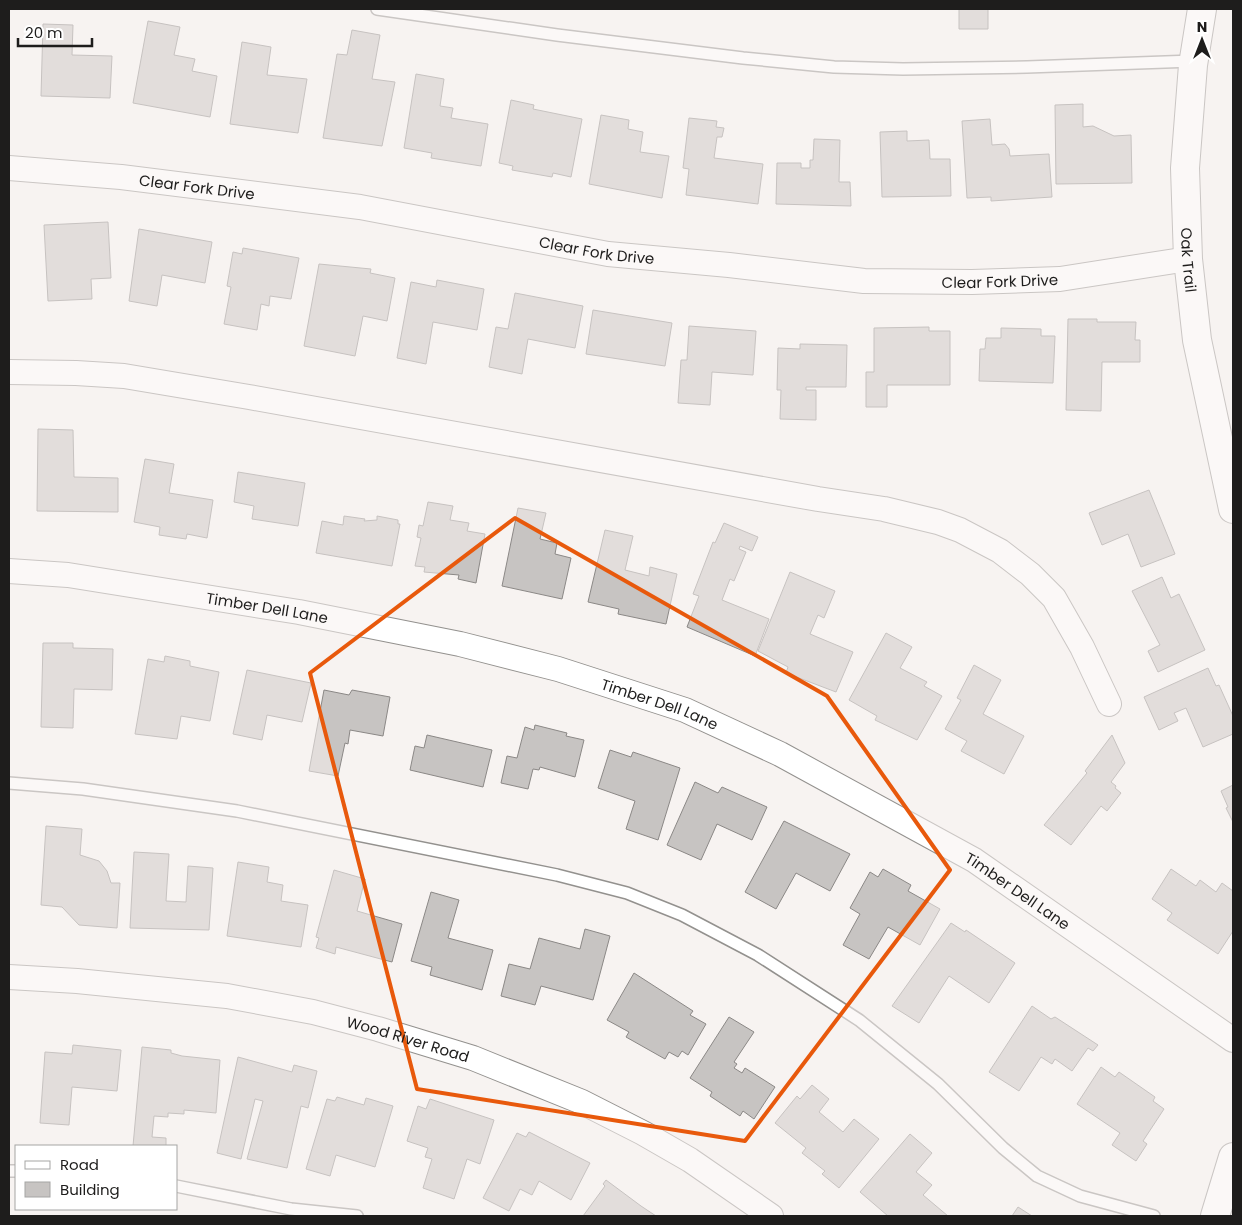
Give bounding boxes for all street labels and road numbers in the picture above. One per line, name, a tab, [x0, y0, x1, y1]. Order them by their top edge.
street label: Clear Fork Drive	[138, 169, 256, 204]
street label: Oak Trail	[1176, 227, 1202, 293]
street label: Clear Fork Drive	[537, 231, 655, 269]
street label: Clear Fork Drive	[942, 269, 1058, 293]
street label: Timber Dell Lane	[205, 587, 330, 628]
street label: Timber Dell Lane	[599, 673, 722, 735]
street label: Timber Dell Lane	[962, 847, 1074, 934]
street label: Wood River Road	[344, 1011, 472, 1067]

